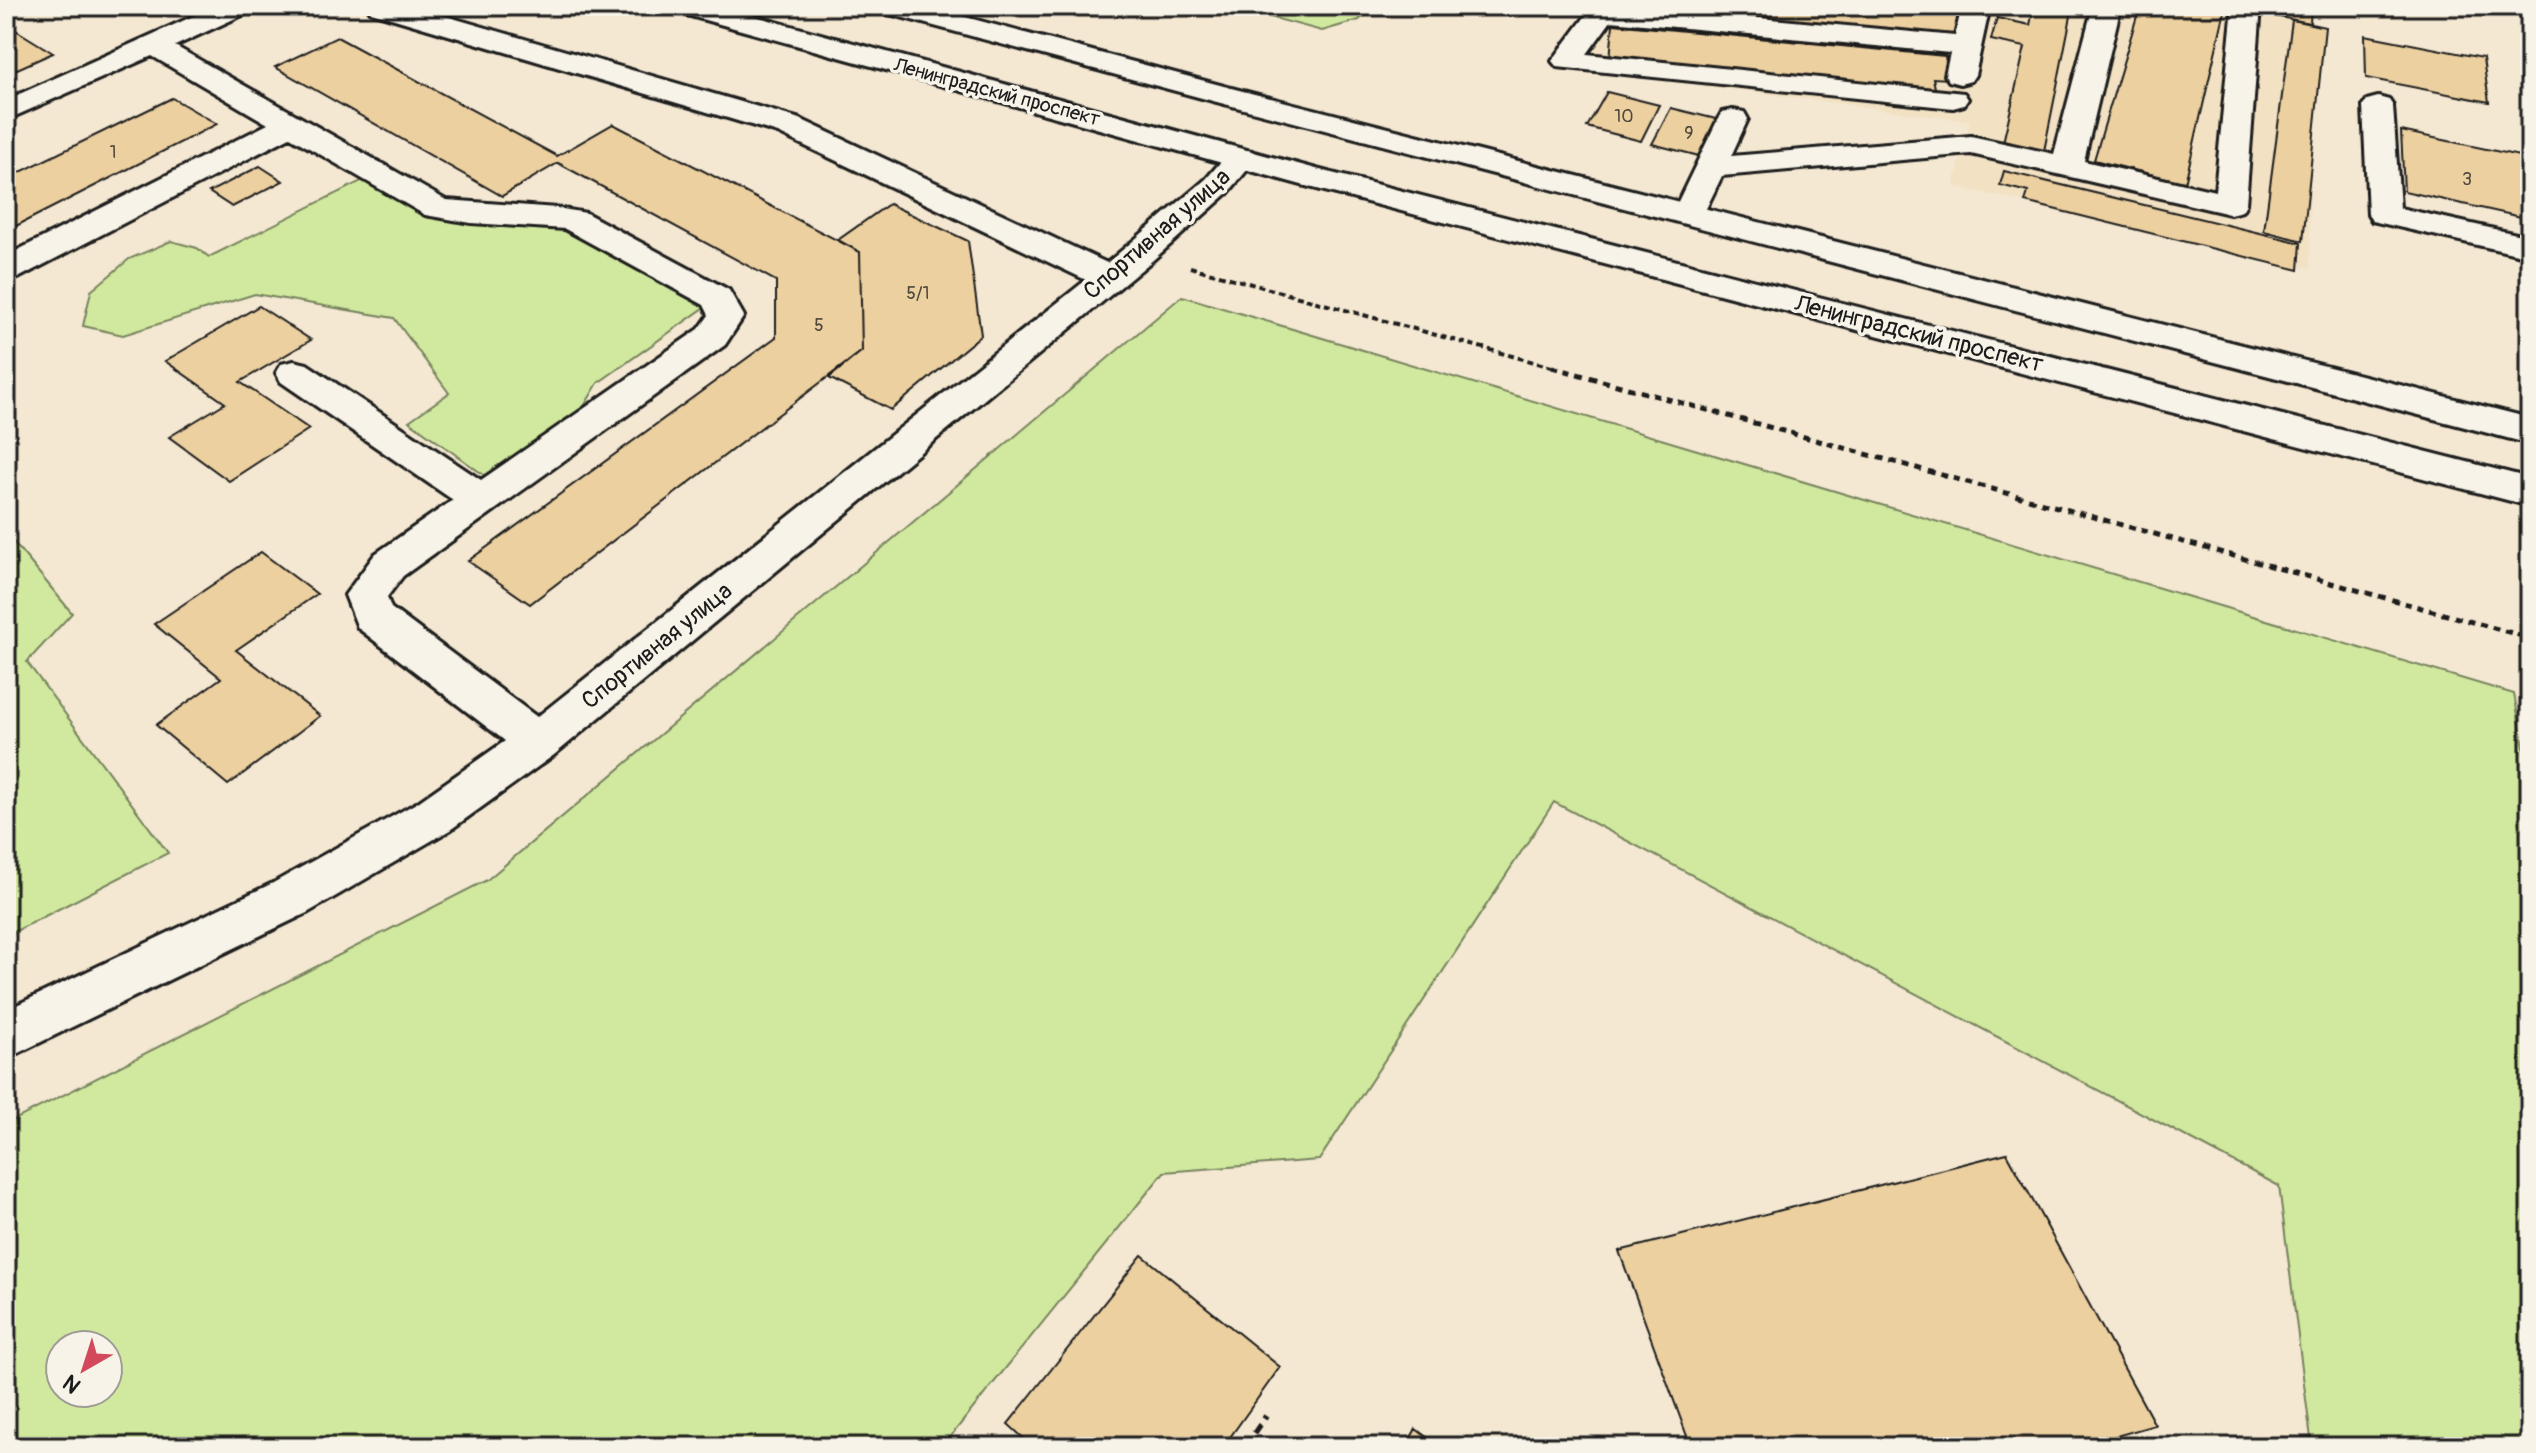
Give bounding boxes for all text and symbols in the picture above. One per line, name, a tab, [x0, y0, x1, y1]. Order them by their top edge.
street label: Ленинградский проспект	[890, 52, 1103, 132]
house number: 10	[1614, 105, 1634, 128]
house number: 9	[1684, 122, 1694, 145]
house number: 1	[109, 141, 117, 164]
street label: Спортивная улица	[1078, 162, 1236, 306]
house number: 3	[2462, 168, 2472, 191]
house number: 5/1	[906, 282, 930, 305]
street label: Ленинградский проспект	[1791, 289, 2046, 379]
house number: 5	[814, 314, 824, 337]
street label: Спортивная улица	[576, 576, 738, 716]
north arrow	[44, 1329, 124, 1409]
text: N	[57, 1368, 87, 1399]

